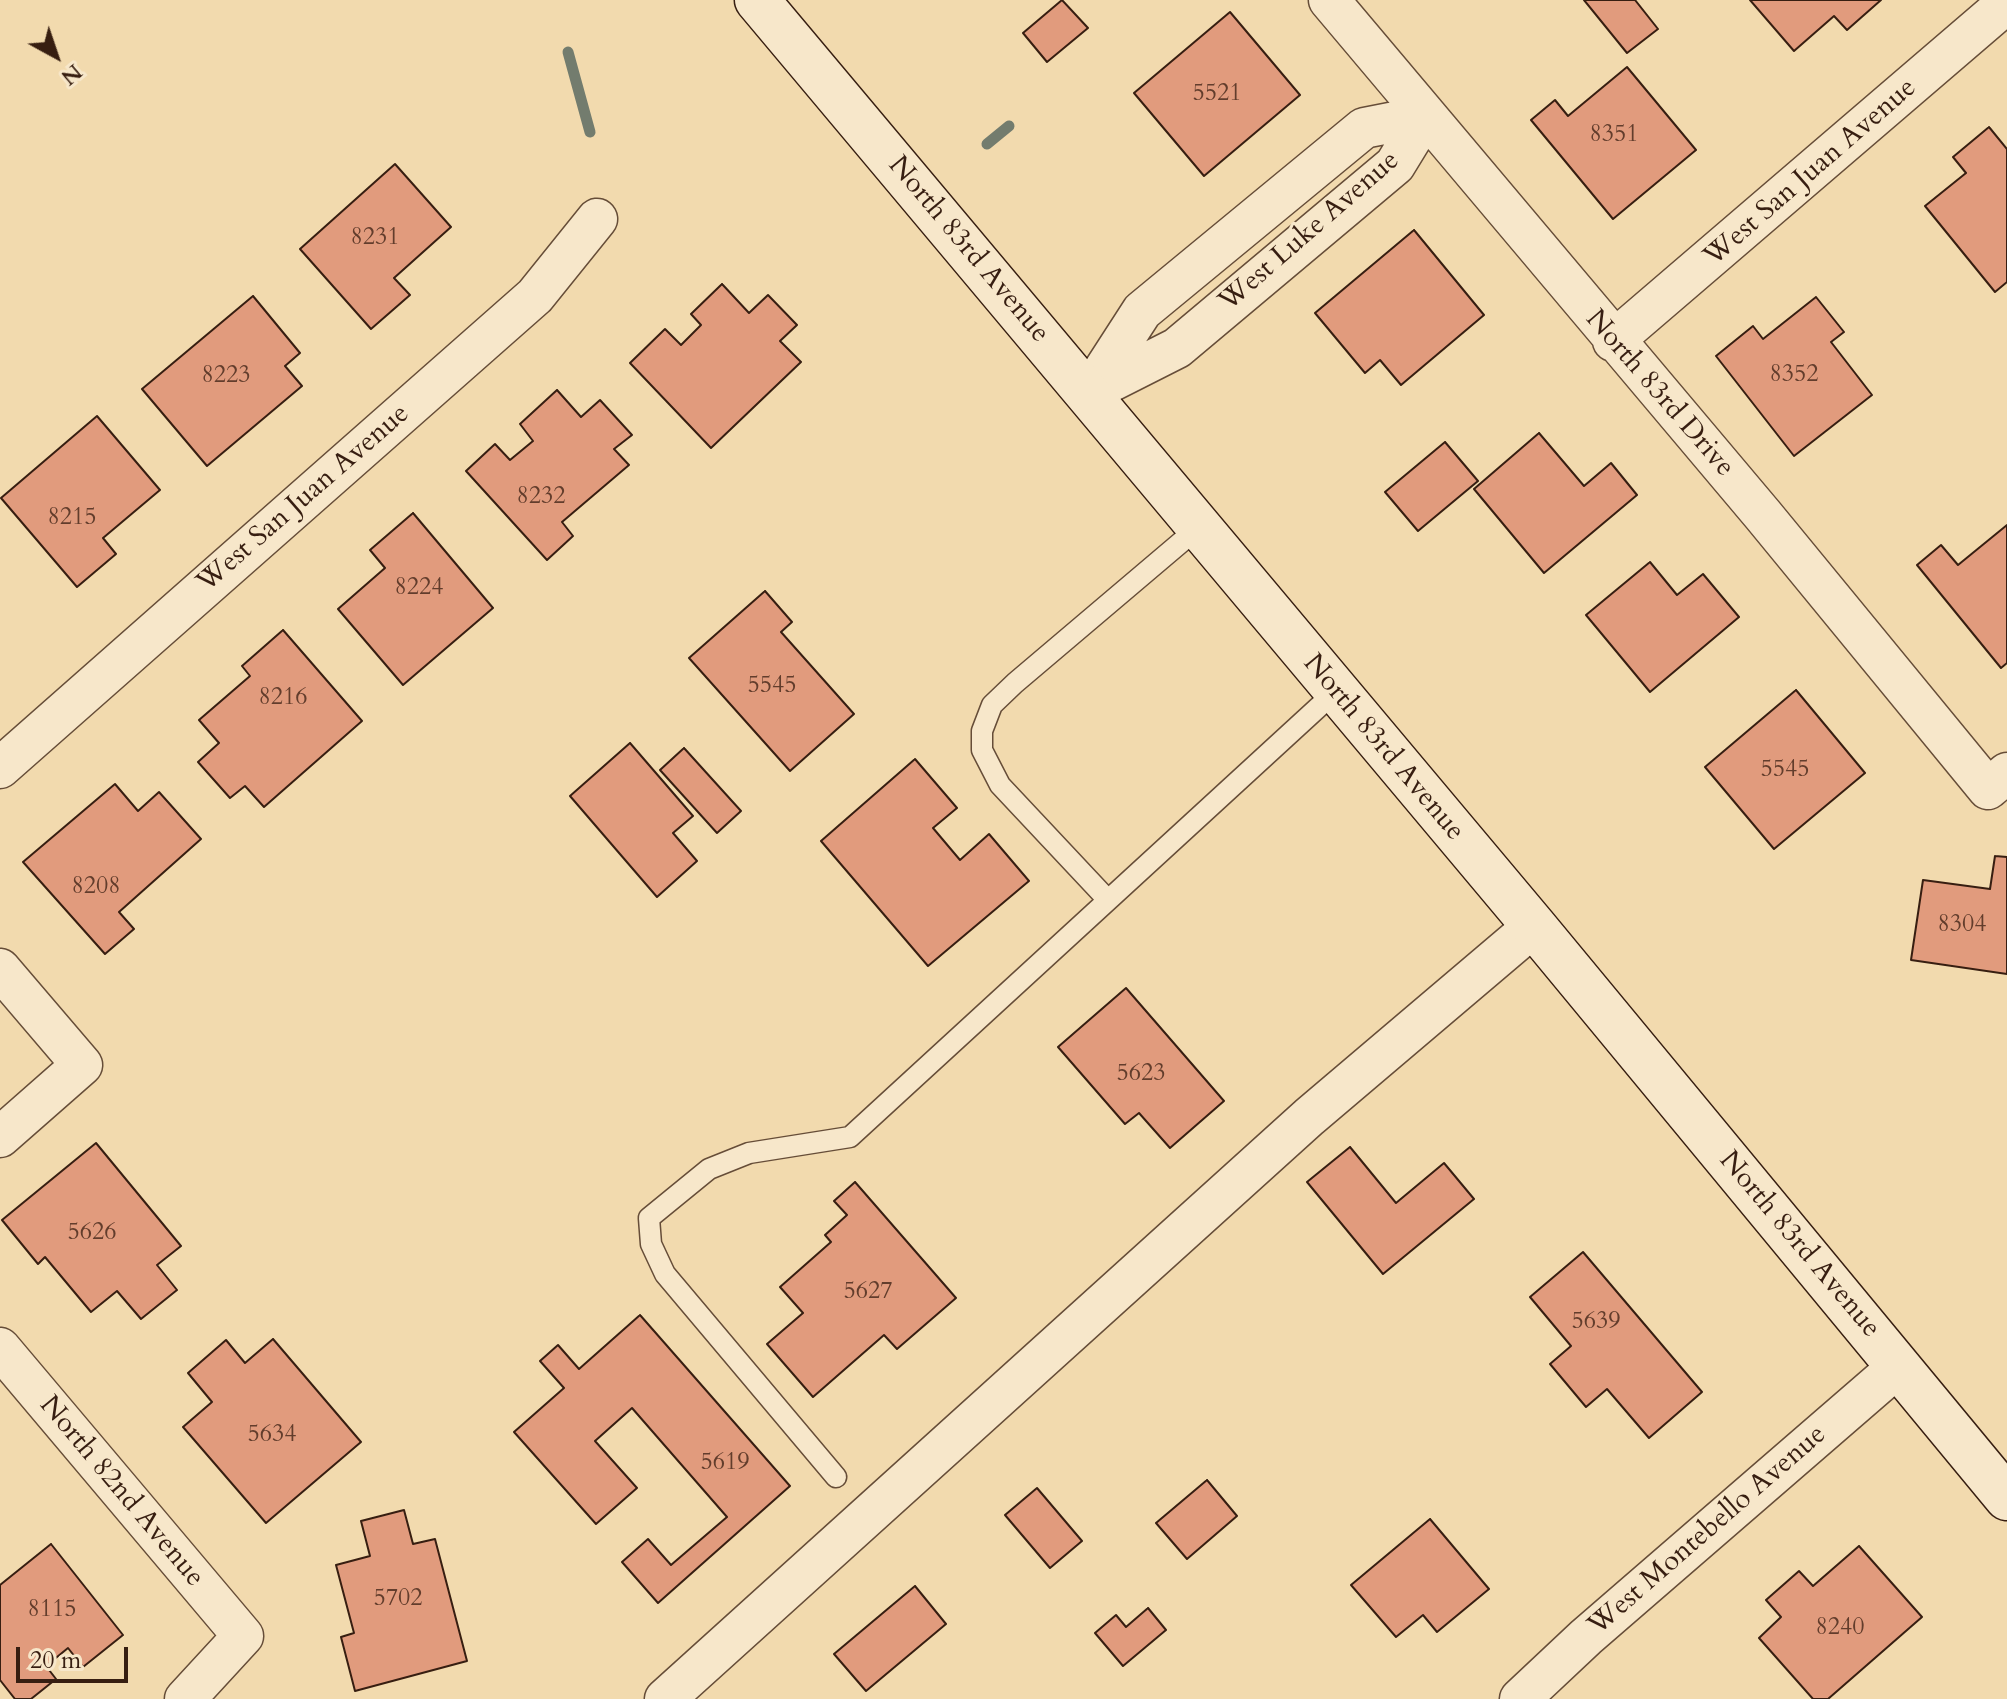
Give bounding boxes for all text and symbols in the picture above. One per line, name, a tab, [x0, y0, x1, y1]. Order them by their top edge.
north arrow	[16, 16, 96, 96]
text: N	[54, 57, 88, 92]
street label: West San Juan Avenue	[1698, 72, 1924, 274]
house number: 5521	[1192, 80, 1242, 108]
house number: 8351	[1589, 121, 1639, 149]
street label: West Luke Avenue	[1213, 145, 1407, 319]
street label: North 83rd Avenue	[880, 150, 1056, 350]
house number: 8231	[350, 224, 400, 252]
street label: North 83rd Drive	[1577, 304, 1741, 484]
house number: 8352	[1769, 361, 1819, 389]
house number: 8223	[201, 362, 251, 390]
street label: West San Juan Avenue	[191, 398, 417, 600]
house number: 8232	[516, 483, 566, 511]
house number: 8215	[47, 504, 97, 532]
house number: 8224	[394, 574, 444, 602]
street label: North 83rd Avenue	[1295, 648, 1471, 848]
house number: 5545	[747, 672, 797, 700]
house number: 8216	[258, 684, 308, 712]
house number: 5545	[1760, 756, 1810, 784]
house number: 8208	[71, 873, 121, 901]
house number: 8304	[1937, 911, 1987, 939]
house number: 5623	[1116, 1060, 1166, 1088]
street label: North 83rd Avenue	[1711, 1145, 1887, 1345]
house number: 5626	[67, 1219, 117, 1247]
house number: 5627	[843, 1278, 893, 1306]
house number: 5639	[1571, 1308, 1621, 1336]
street label: North 82nd Avenue	[31, 1390, 211, 1594]
street label: West Montebello Avenue	[1582, 1419, 1834, 1643]
house number: 5634	[247, 1421, 297, 1449]
house number: 5619	[700, 1449, 750, 1477]
house number: 5702	[373, 1585, 423, 1613]
house number: 8115	[27, 1596, 77, 1624]
house number: 8240	[1815, 1614, 1865, 1642]
scale bar	[20, 1631, 132, 1681]
text: 20 m	[30, 1644, 81, 1677]

